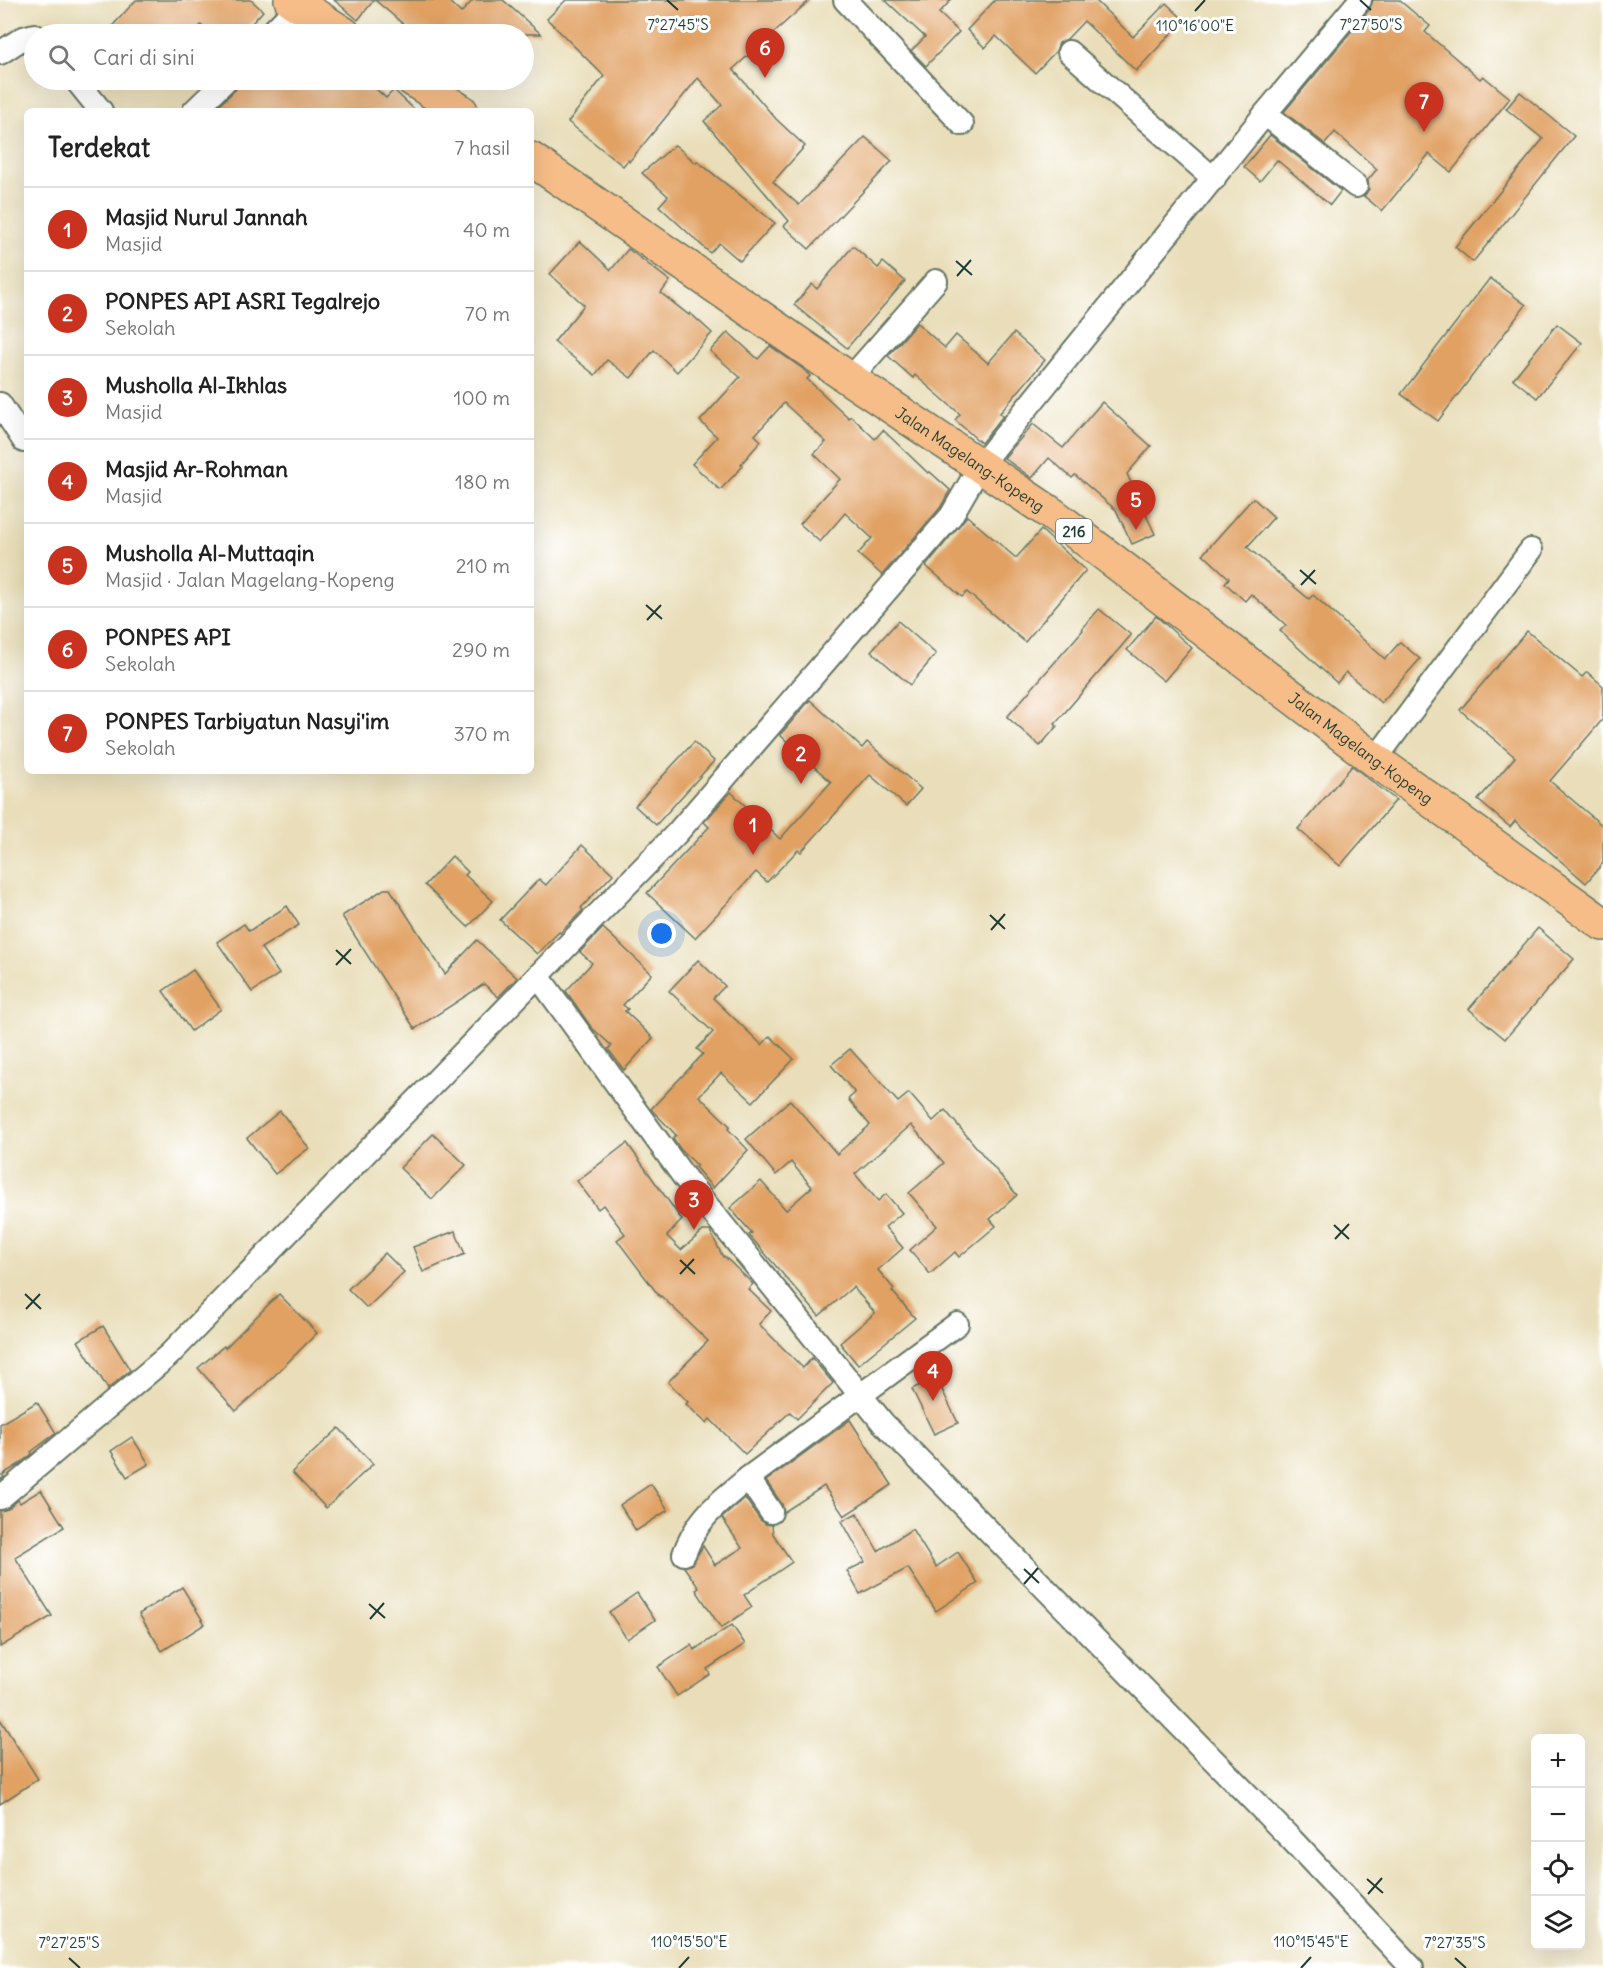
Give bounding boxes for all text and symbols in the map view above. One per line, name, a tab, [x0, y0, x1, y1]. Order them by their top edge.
text: 7°27'45"S	[647, 15, 709, 34]
text: 7°27'50"S	[1340, 15, 1402, 34]
text: 110°16'00"E	[1156, 16, 1234, 35]
search box	[24, 24, 534, 90]
pin: 6	[746, 28, 784, 78]
icon: search	[45, 41, 78, 74]
text: Cari di sini	[93, 43, 195, 71]
pin: 7	[1404, 82, 1444, 132]
text: Terdekat	[48, 131, 150, 164]
text: 7 hasil	[454, 135, 510, 160]
text: Masjid Nurul Jannah	[105, 203, 308, 231]
text: 1	[64, 217, 71, 242]
text: 40 m	[463, 217, 510, 242]
text: Masjid	[105, 231, 162, 256]
text: PONPES API ASRI Tegalrejo	[105, 287, 380, 315]
text: 2	[62, 301, 73, 326]
text: 70 m	[465, 301, 510, 326]
text: Sekolah	[105, 315, 176, 340]
text: Musholla Al-Ikhlas	[105, 371, 287, 399]
text: 3	[62, 385, 73, 410]
text: 100 m	[453, 385, 510, 410]
text: Masjid	[105, 399, 162, 424]
street label: Jalan Magelang-Kopeng	[892, 402, 1048, 516]
text: Masjid Ar-Rohman	[105, 455, 288, 483]
text: 4	[62, 469, 73, 494]
text: 180 m	[455, 469, 510, 494]
pin: 5	[1116, 480, 1156, 530]
text: Masjid	[105, 483, 162, 508]
road number: 216	[1056, 519, 1092, 543]
text: Musholla Al-Muttaqin	[105, 539, 314, 567]
text: 5	[62, 553, 73, 578]
text: 210 m	[456, 553, 510, 578]
text: Masjid · Jalan Magelang-Kopeng	[105, 567, 395, 592]
text: PONPES API	[105, 623, 231, 651]
text: 6	[62, 637, 73, 662]
text: 290 m	[452, 637, 510, 662]
text: Sekolah	[105, 651, 176, 676]
street label: Jalan Magelang-Kopeng	[1285, 688, 1437, 808]
text: PONPES Tarbiyatun Nasyi'im	[105, 707, 389, 735]
text: 7	[63, 721, 72, 746]
text: 370 m	[453, 721, 510, 746]
pin: 2	[782, 734, 820, 784]
text: Sekolah	[105, 735, 176, 760]
pin: 1	[734, 806, 772, 855]
your location	[647, 919, 676, 948]
pin: 3	[674, 1180, 714, 1230]
pin: 4	[914, 1352, 952, 1401]
map controls	[1531, 1734, 1585, 1950]
button: +	[1531, 1734, 1585, 1788]
button: −	[1531, 1788, 1585, 1842]
button: locate	[1531, 1842, 1585, 1896]
button: layers	[1531, 1896, 1585, 1950]
text: 110°15'50"E	[651, 1932, 728, 1951]
text: 110°15'45"E	[1273, 1932, 1349, 1951]
text: 7°27'25"S	[38, 1933, 100, 1952]
text: 7°27'35"S	[1424, 1933, 1486, 1952]

